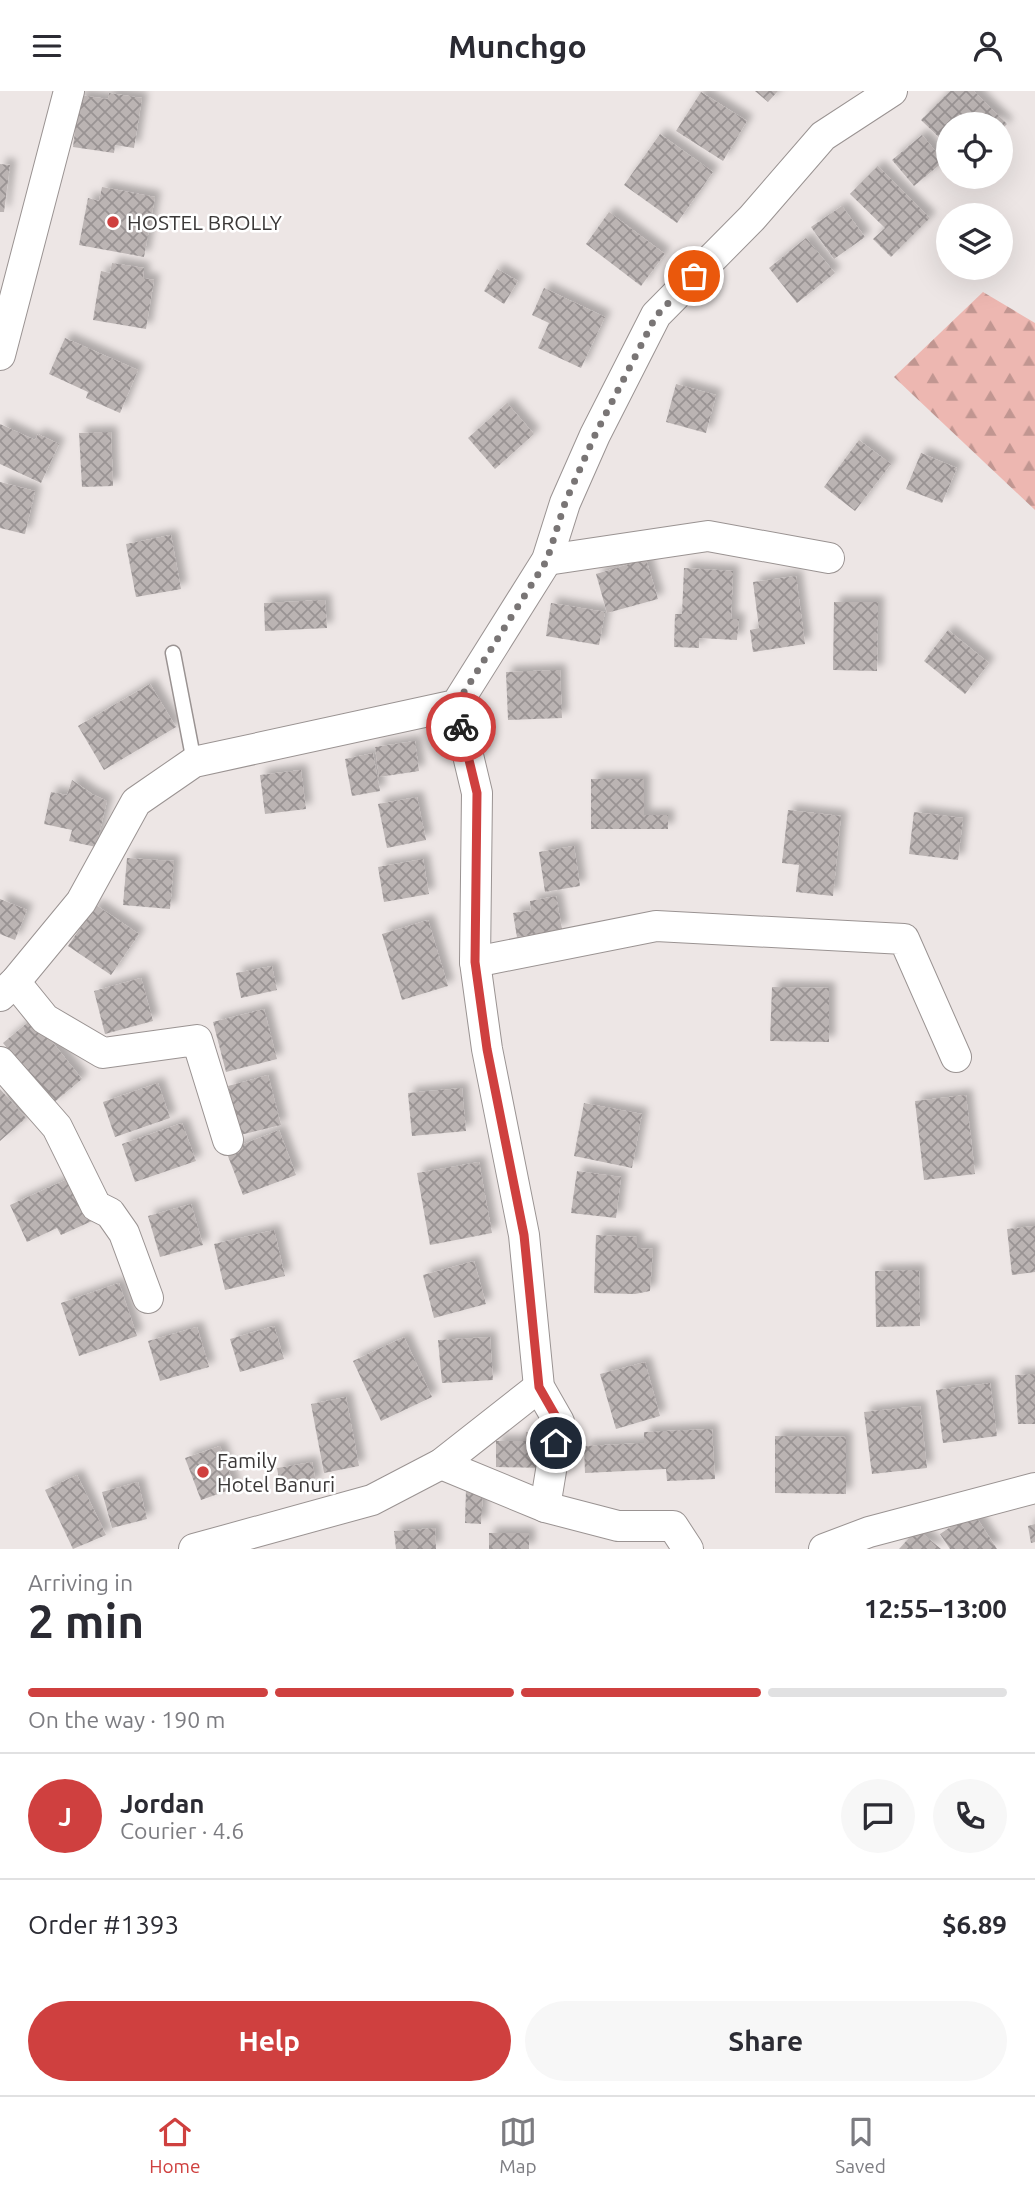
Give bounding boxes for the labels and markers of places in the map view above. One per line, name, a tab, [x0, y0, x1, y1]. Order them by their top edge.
place label: HOSTEL BROLLY	[127, 210, 282, 234]
marker: HOSTEL BROLLY	[105, 214, 121, 230]
pin	[664, 246, 724, 306]
pin	[526, 1413, 586, 1473]
place label: Family Hotel Banuri	[217, 1448, 335, 1496]
marker: Family Hotel Banuri	[195, 1464, 211, 1480]

